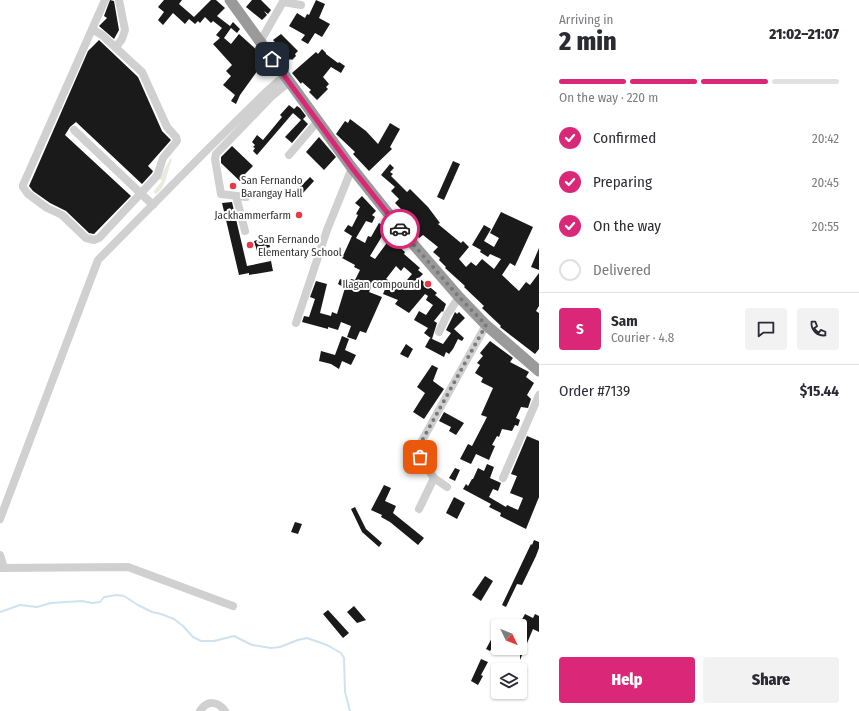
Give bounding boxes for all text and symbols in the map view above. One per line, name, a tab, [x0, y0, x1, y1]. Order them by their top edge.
text: Arriving in	[559, 12, 613, 27]
text: 21:02–21:07	[769, 25, 839, 43]
text: 2 min	[559, 26, 617, 57]
pin	[255, 42, 289, 76]
icon: home	[261, 48, 283, 70]
text: On the way · 220 m	[559, 90, 658, 105]
icon: check	[559, 127, 581, 149]
text: Confirmed	[593, 129, 656, 147]
text: 20:42	[812, 131, 839, 146]
icon: check	[559, 171, 581, 193]
text: Preparing	[593, 173, 652, 191]
place label: San Fernando Barangay Hall	[241, 174, 303, 200]
text: 20:45	[812, 175, 839, 190]
marker: San Fernando Barangay Hall	[228, 181, 238, 191]
place label: Jackhammerfarm	[215, 209, 291, 222]
courier	[380, 209, 420, 249]
marker: Jackhammerfarm	[294, 210, 304, 220]
icon: check	[559, 215, 581, 237]
text: On the way	[593, 217, 661, 235]
icon: car	[389, 218, 411, 240]
text: 20:55	[812, 219, 839, 234]
place label: San Fernando Elementary School	[258, 233, 342, 259]
marker: San Fernando Elementary School	[245, 240, 255, 250]
text: Delivered	[593, 261, 651, 279]
place label: Ilagan compound	[342, 278, 420, 291]
marker: Ilagan compound	[423, 279, 433, 289]
button: chat	[745, 308, 787, 350]
button: phone	[797, 308, 839, 350]
text: Sam	[611, 312, 638, 330]
text: S	[576, 320, 584, 338]
text: Courier · 4.8	[611, 330, 674, 345]
text: Order #7139	[559, 382, 630, 400]
text: $15.44	[800, 382, 839, 400]
pin	[403, 440, 437, 474]
icon: bag	[409, 446, 431, 468]
north arrow	[491, 619, 527, 655]
map controls	[491, 619, 527, 699]
button: Help	[559, 657, 695, 703]
button: Share	[703, 657, 839, 703]
button: layers	[491, 663, 527, 699]

